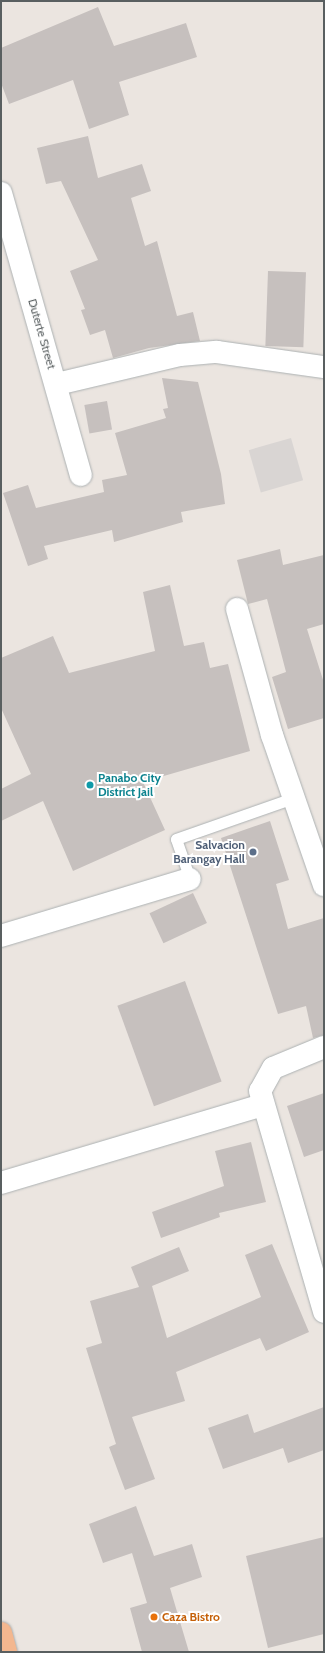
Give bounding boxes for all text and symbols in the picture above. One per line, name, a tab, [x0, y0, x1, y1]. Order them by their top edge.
street label: Duterte Street	[25, 297, 59, 371]
place label: Panabo City District Jail	[98, 771, 161, 799]
marker: Panabo City District Jail	[85, 780, 95, 790]
place label: Salvacion Barangay Hall	[173, 838, 245, 866]
marker: Salvacion Barangay Hall	[248, 847, 258, 857]
place label: Caza Bistro	[162, 1610, 220, 1624]
marker: Caza Bistro	[149, 1612, 159, 1622]

